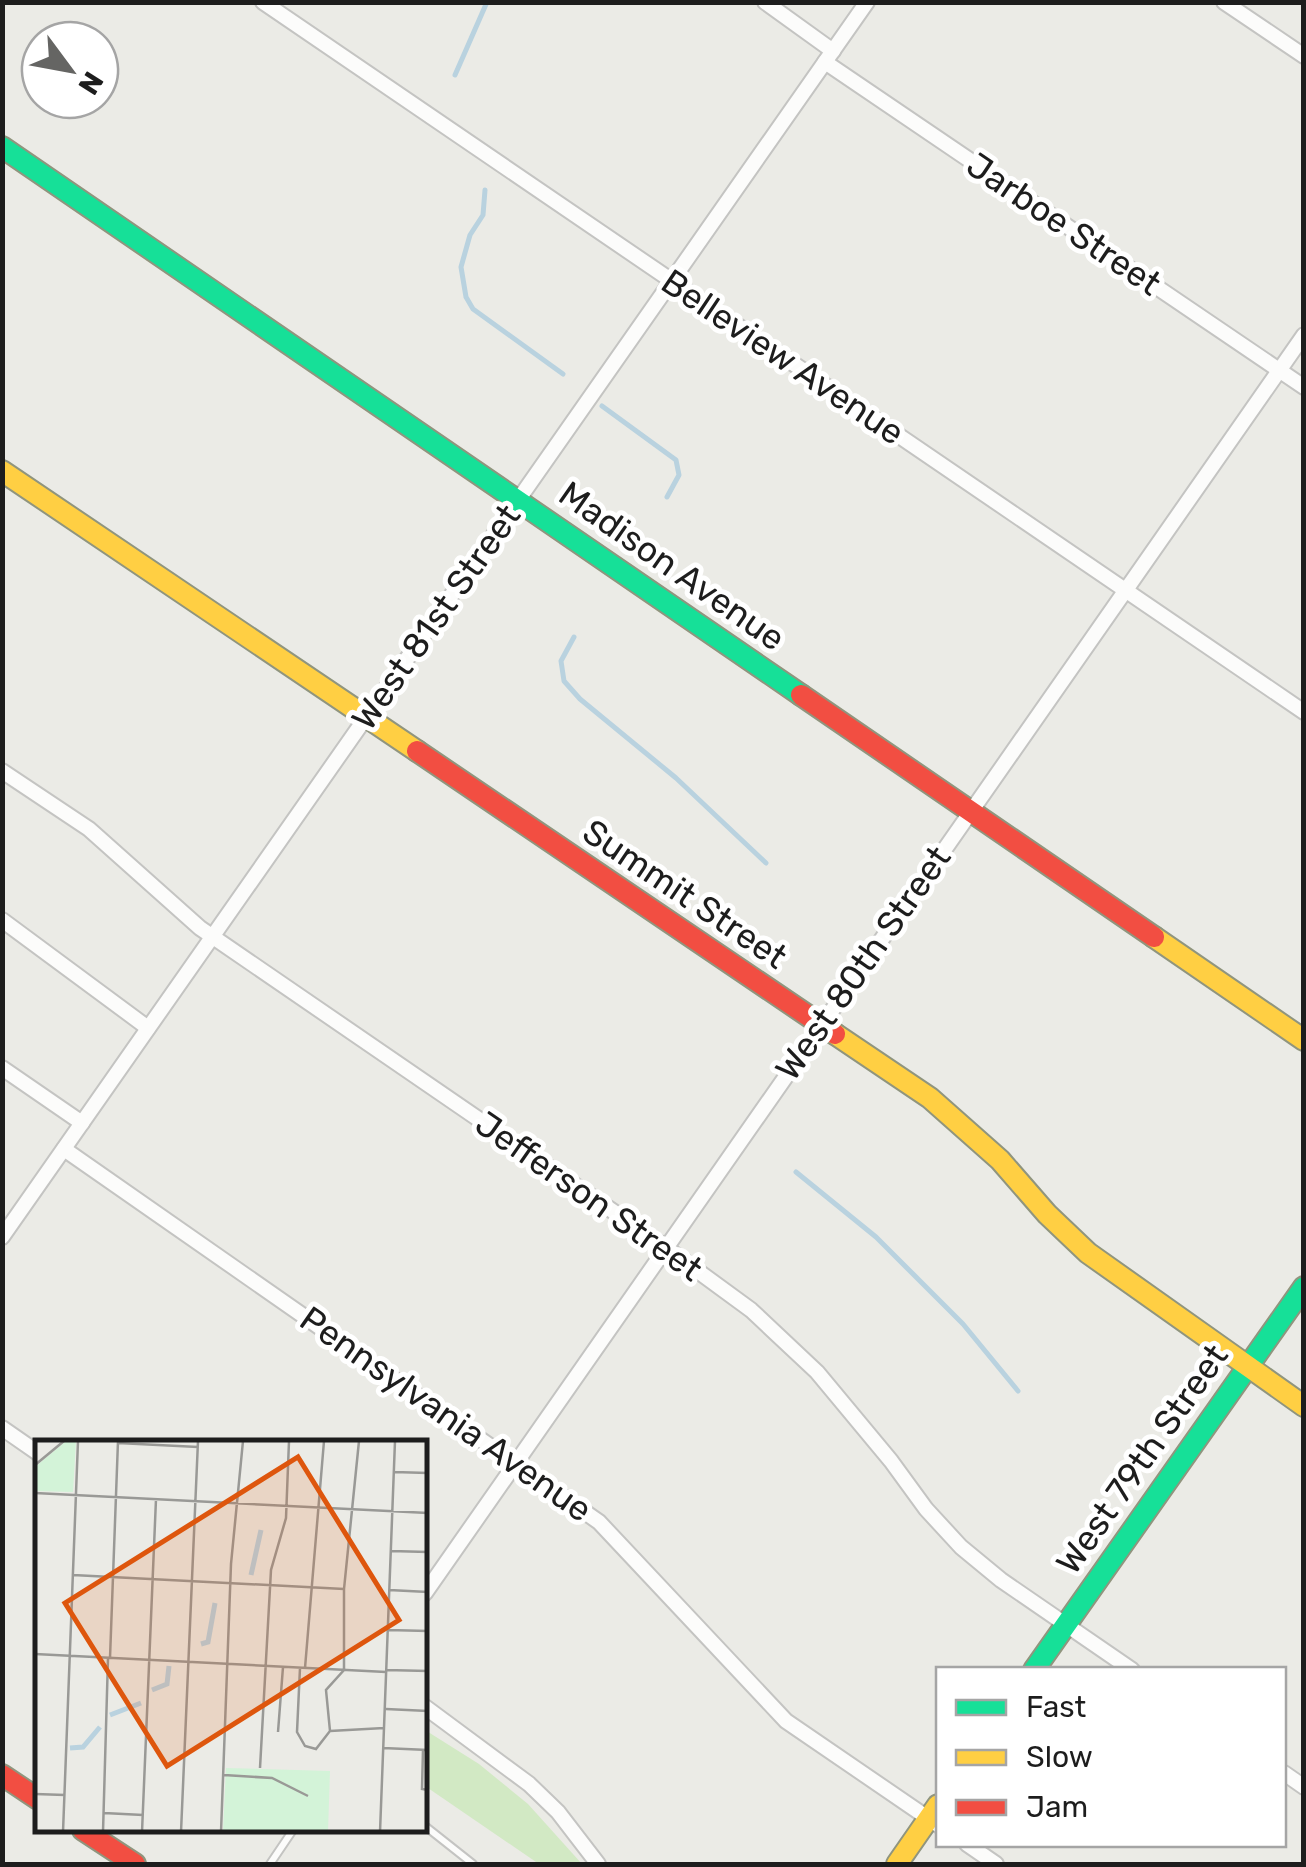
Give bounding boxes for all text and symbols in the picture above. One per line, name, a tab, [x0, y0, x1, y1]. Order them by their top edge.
north arrow	[20, 20, 120, 120]
text: N	[71, 66, 110, 100]
street label: Jarboe Street	[959, 144, 1169, 304]
street label: Belleview Avenue	[654, 260, 912, 454]
street label: Madison Avenue	[551, 473, 793, 659]
street label: West 81st Street	[343, 496, 529, 738]
street label: Summit Street	[575, 810, 795, 978]
street label: West 80th Street	[767, 838, 959, 1088]
street label: Jefferson Street	[467, 1102, 711, 1290]
street label: Pennsylvania Avenue	[292, 1297, 600, 1531]
street label: West 79th Street	[1047, 1336, 1237, 1582]
inset map	[35, 1440, 428, 1832]
legend	[936, 1667, 1286, 1847]
text: Fast	[1026, 1689, 1086, 1725]
text: Slow	[1026, 1739, 1093, 1775]
text: Jam	[1026, 1789, 1088, 1825]

